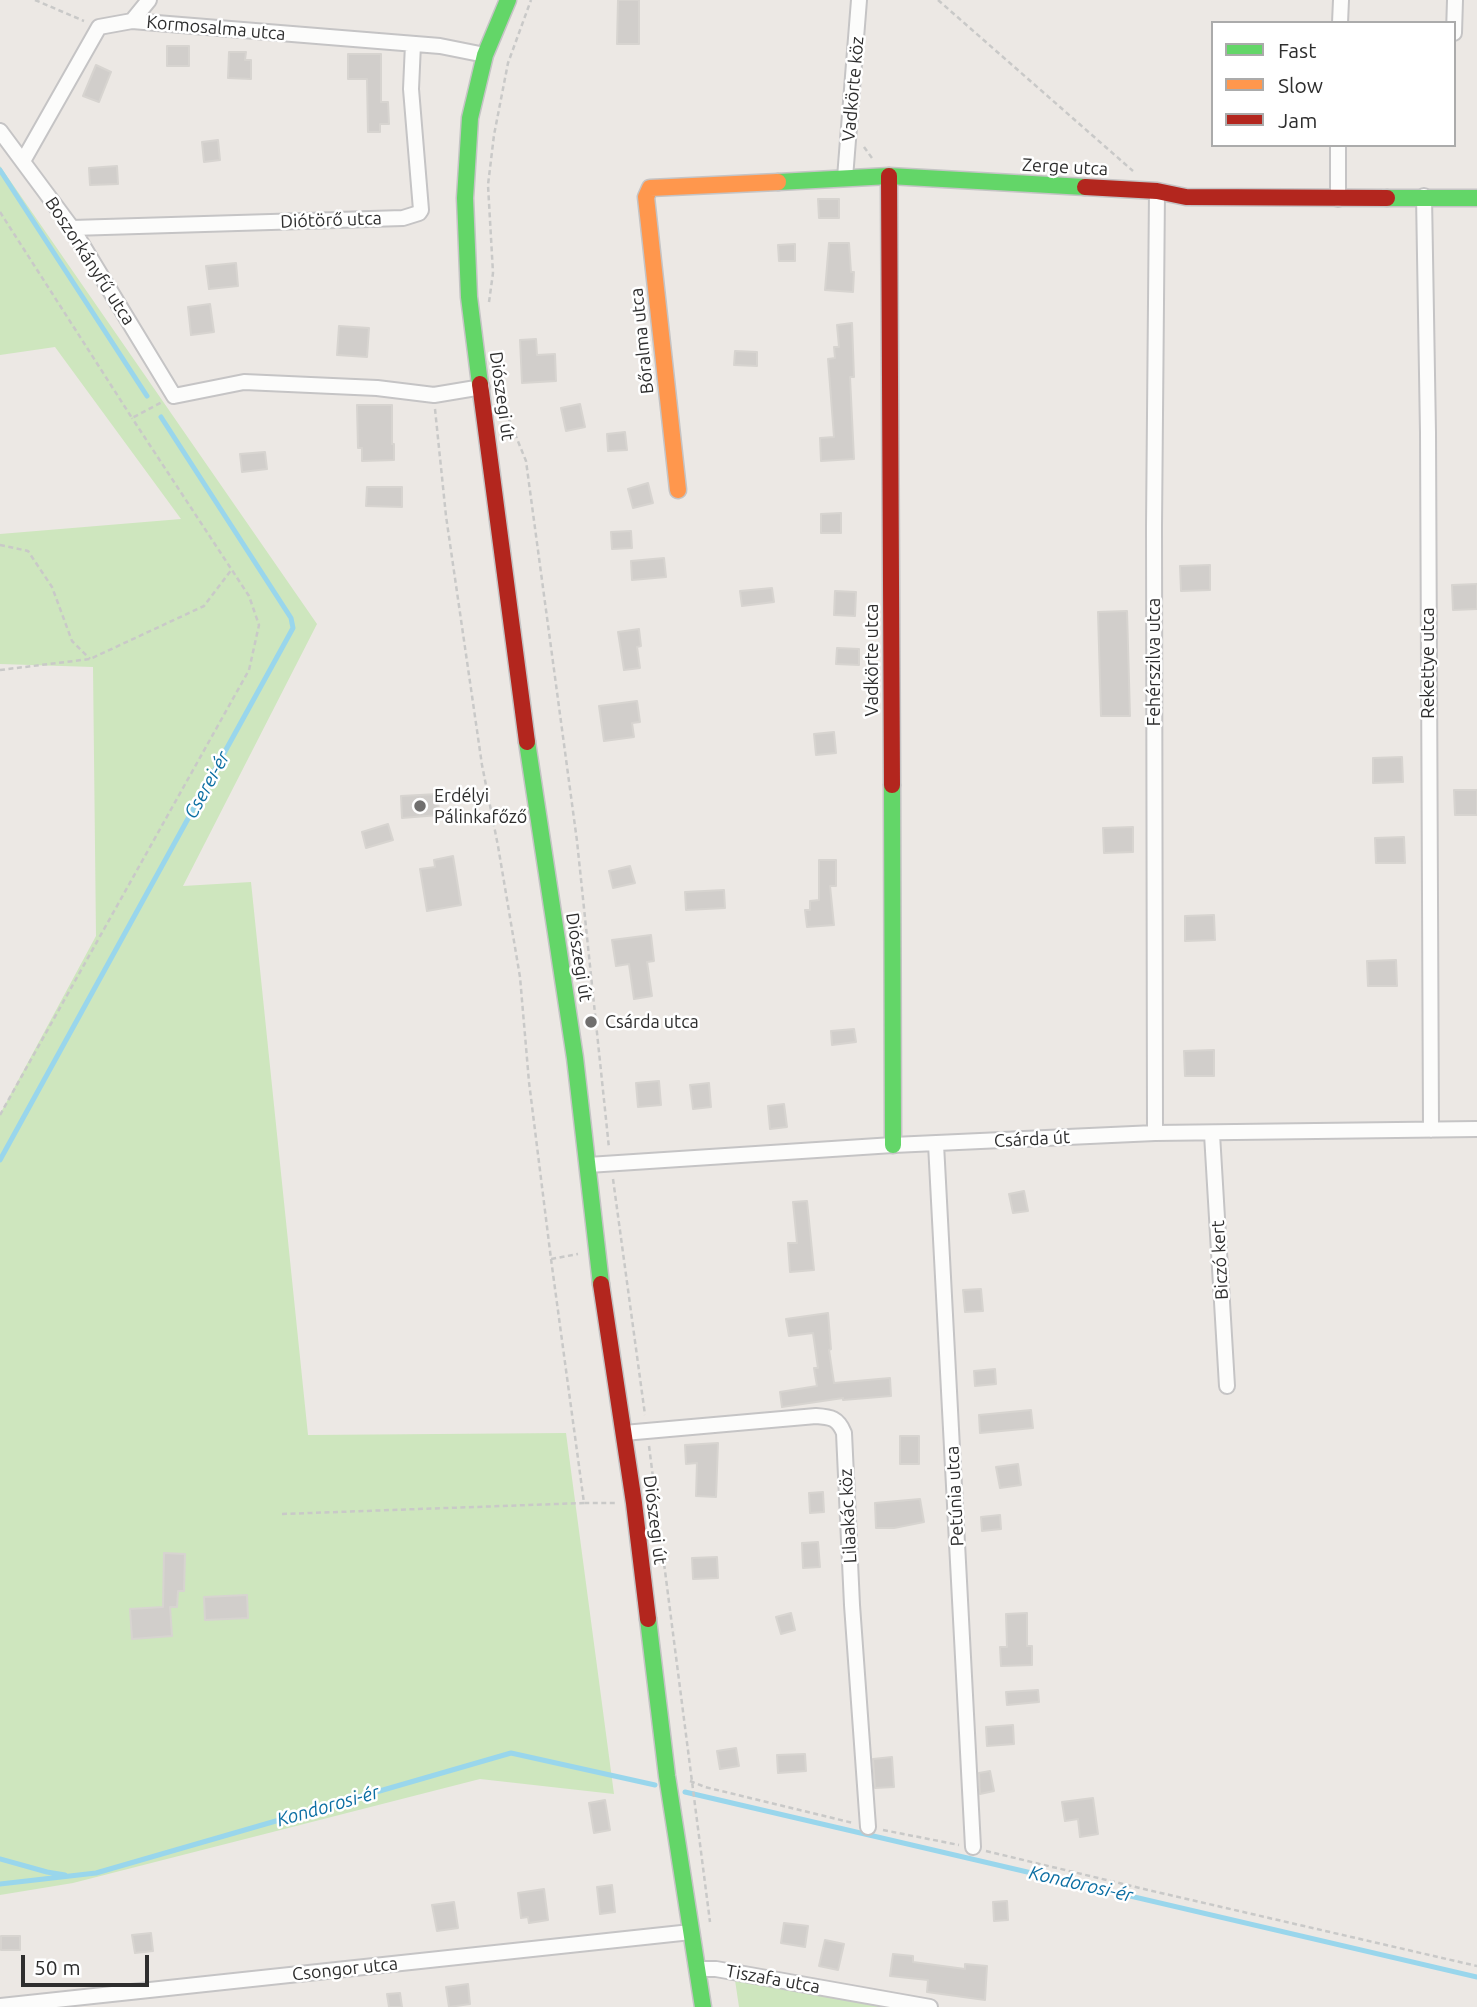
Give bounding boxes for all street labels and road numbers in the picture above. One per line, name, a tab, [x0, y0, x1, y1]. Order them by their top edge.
street label: Kormosalma utca	[145, 11, 287, 45]
street label: Vadkörte köz	[838, 36, 868, 142]
street label: Zerge utca	[1021, 154, 1109, 180]
street label: Boszorkányfű utca	[41, 193, 139, 329]
street label: Diótörő utca	[280, 207, 382, 233]
street label: Bőralma utca	[626, 287, 658, 395]
street label: Diószegi út	[485, 350, 519, 442]
street label: Fehérszilva utca	[1143, 598, 1165, 726]
street label: Vadkörte utca	[861, 604, 883, 716]
street label: Rekettye utca	[1417, 607, 1439, 719]
street label: Diószegi út	[561, 911, 597, 1003]
street label: Csárda út	[993, 1126, 1071, 1152]
street label: Biczó kert	[1207, 1220, 1233, 1300]
street label: Petúnia utca	[942, 1445, 968, 1547]
street label: Lilaakác köz	[835, 1468, 861, 1564]
street label: Diószegi út	[639, 1474, 671, 1566]
street label: Csongor utca	[291, 1953, 399, 1985]
street label: Tiszafa utca	[724, 1960, 822, 1998]

